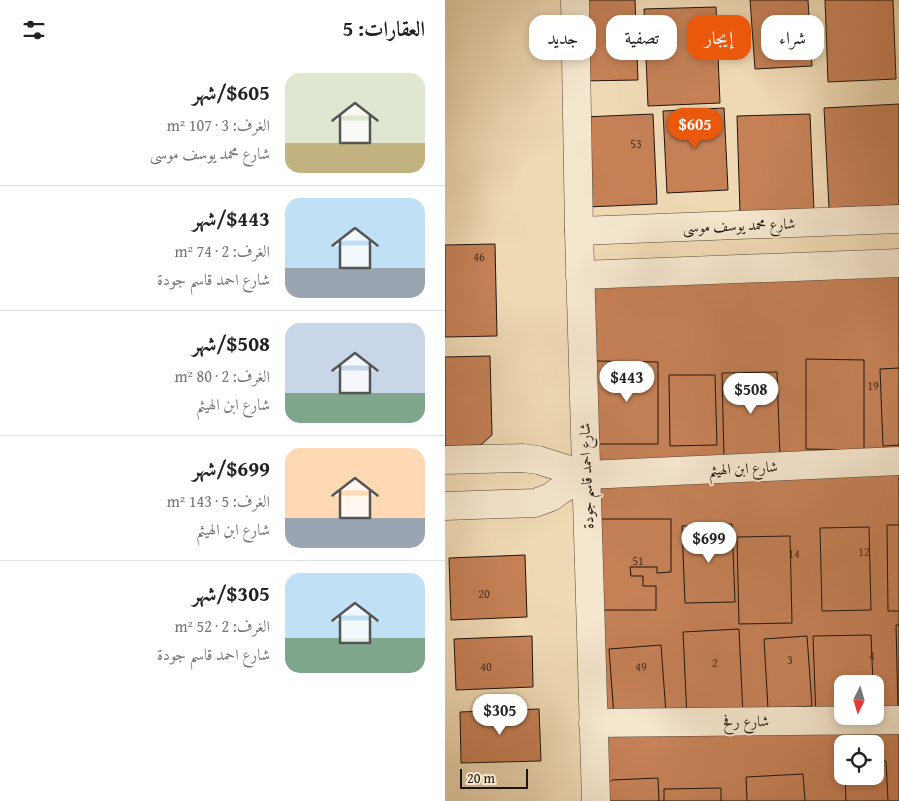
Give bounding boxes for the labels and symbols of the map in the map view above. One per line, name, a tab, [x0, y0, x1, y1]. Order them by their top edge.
pin: $605	[665, 108, 725, 150]
house number: 53	[630, 135, 642, 152]
street label: شارع محمد يوسف موسى	[682, 213, 796, 240]
house number: 46	[473, 248, 485, 265]
pin: $443	[597, 360, 657, 403]
pin: $508	[721, 372, 781, 415]
house number: 19	[867, 377, 879, 394]
street label: شارع احمد قاسم جودة	[574, 422, 603, 529]
street label: شارع ابن الهيثم	[708, 456, 778, 485]
pin: $699	[679, 522, 739, 564]
house number: 12	[858, 543, 870, 560]
house number: 14	[788, 545, 800, 562]
house number: 51	[632, 552, 644, 569]
house number: 20	[478, 585, 490, 602]
house number: 4	[869, 647, 875, 664]
house number: 3	[787, 651, 793, 668]
house number: 2	[712, 654, 718, 671]
house number: 40	[480, 658, 492, 675]
house number: 49	[635, 658, 647, 675]
north arrow	[834, 675, 884, 725]
pin: $305	[470, 694, 530, 736]
street label: شارع رفح	[723, 710, 769, 736]
scale bar	[460, 766, 527, 789]

